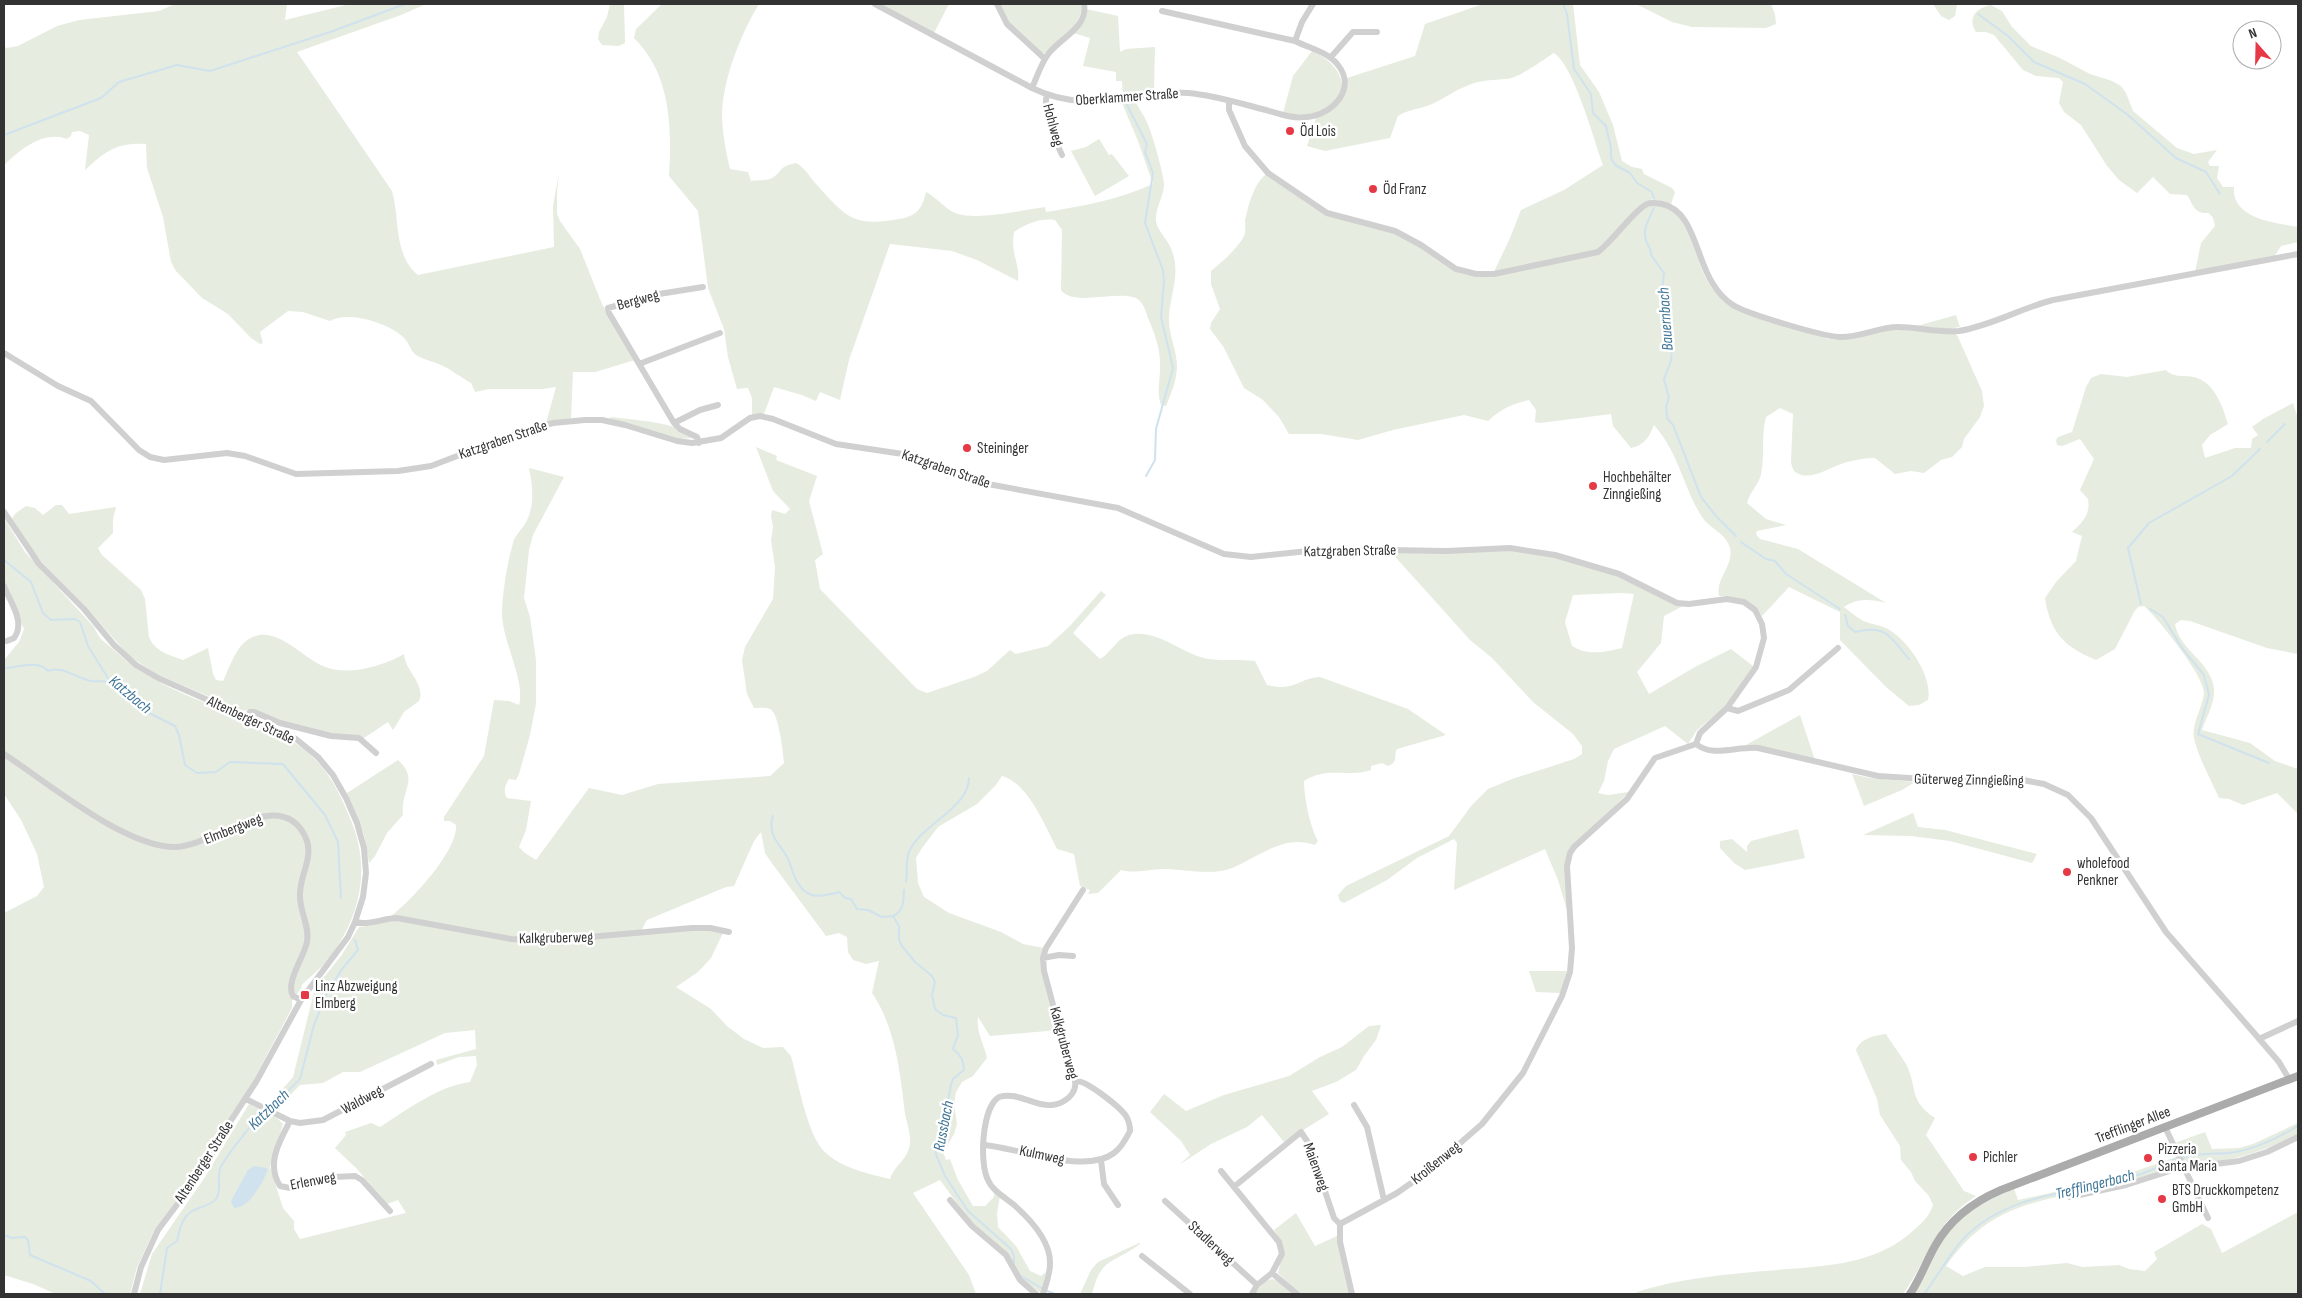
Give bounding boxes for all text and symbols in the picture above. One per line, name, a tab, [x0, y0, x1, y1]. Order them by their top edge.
north arrow	[2232, 20, 2282, 70]
text: N	[2246, 24, 2259, 43]
street label: Oberklammer Straße	[1075, 84, 1179, 110]
street label: Hohlweg	[1038, 102, 1068, 148]
place label: Öd Lois	[1300, 122, 1336, 141]
marker: Öd Lois	[1284, 125, 1296, 137]
place label: Öd Franz	[1383, 180, 1427, 199]
marker: Öd Franz	[1367, 183, 1379, 195]
street label: Bergweg	[615, 285, 661, 315]
water label: Bauernbach	[1654, 286, 1678, 351]
street label: Katzgraben Straße	[456, 416, 550, 464]
place label: Steininger	[977, 439, 1029, 458]
marker: Steininger	[961, 442, 973, 454]
street label: Katzgraben Straße	[899, 445, 993, 493]
place label: Hochbehälter Zinngießing	[1603, 468, 1672, 504]
marker: Hochbehälter Zinngießing	[1587, 480, 1599, 492]
street label: Katzgraben Straße	[1304, 541, 1396, 561]
water label: Katzbach	[105, 672, 155, 718]
street label: Altenberger Straße	[203, 691, 298, 749]
street label: Güterweg Zinngießing	[1914, 770, 2024, 790]
street label: Elmbergweg	[201, 809, 265, 849]
place label: wholefood Penkner	[2077, 854, 2130, 890]
marker: wholefood Penkner	[2061, 866, 2073, 878]
street label: Kalkgruberweg	[519, 928, 593, 948]
place label: Linz Abzweigung Elmberg	[315, 977, 397, 1013]
marker: Linz Abzweigung Elmberg	[299, 989, 311, 1001]
street label: Kalkgruberweg	[1045, 1005, 1083, 1081]
street label: Waldweg	[338, 1081, 386, 1119]
water label: Katzbach	[245, 1086, 294, 1134]
water label: Russbach	[930, 1099, 958, 1153]
street label: Trefflinger Allee	[2093, 1102, 2173, 1148]
street label: Altenberger Straße	[170, 1117, 238, 1208]
street label: Kroißenweg	[1407, 1137, 1465, 1189]
street label: Maienweg	[1298, 1140, 1334, 1194]
place label: Pizzeria Santa Maria	[2158, 1140, 2217, 1176]
street label: Kulmweg	[1018, 1141, 1066, 1169]
place label: Pichler	[1983, 1148, 2018, 1167]
marker: Pichler	[1967, 1151, 1979, 1163]
marker: Pizzeria Santa Maria	[2142, 1152, 2154, 1164]
water label: Trefflingerbach	[2054, 1166, 2137, 1204]
street label: Erlenweg	[289, 1167, 337, 1195]
place label: BTS Druckkompetenz GmbH	[2172, 1181, 2279, 1217]
marker: BTS Druckkompetenz GmbH	[2156, 1193, 2168, 1205]
street label: Stadlerweg	[1184, 1217, 1238, 1269]

